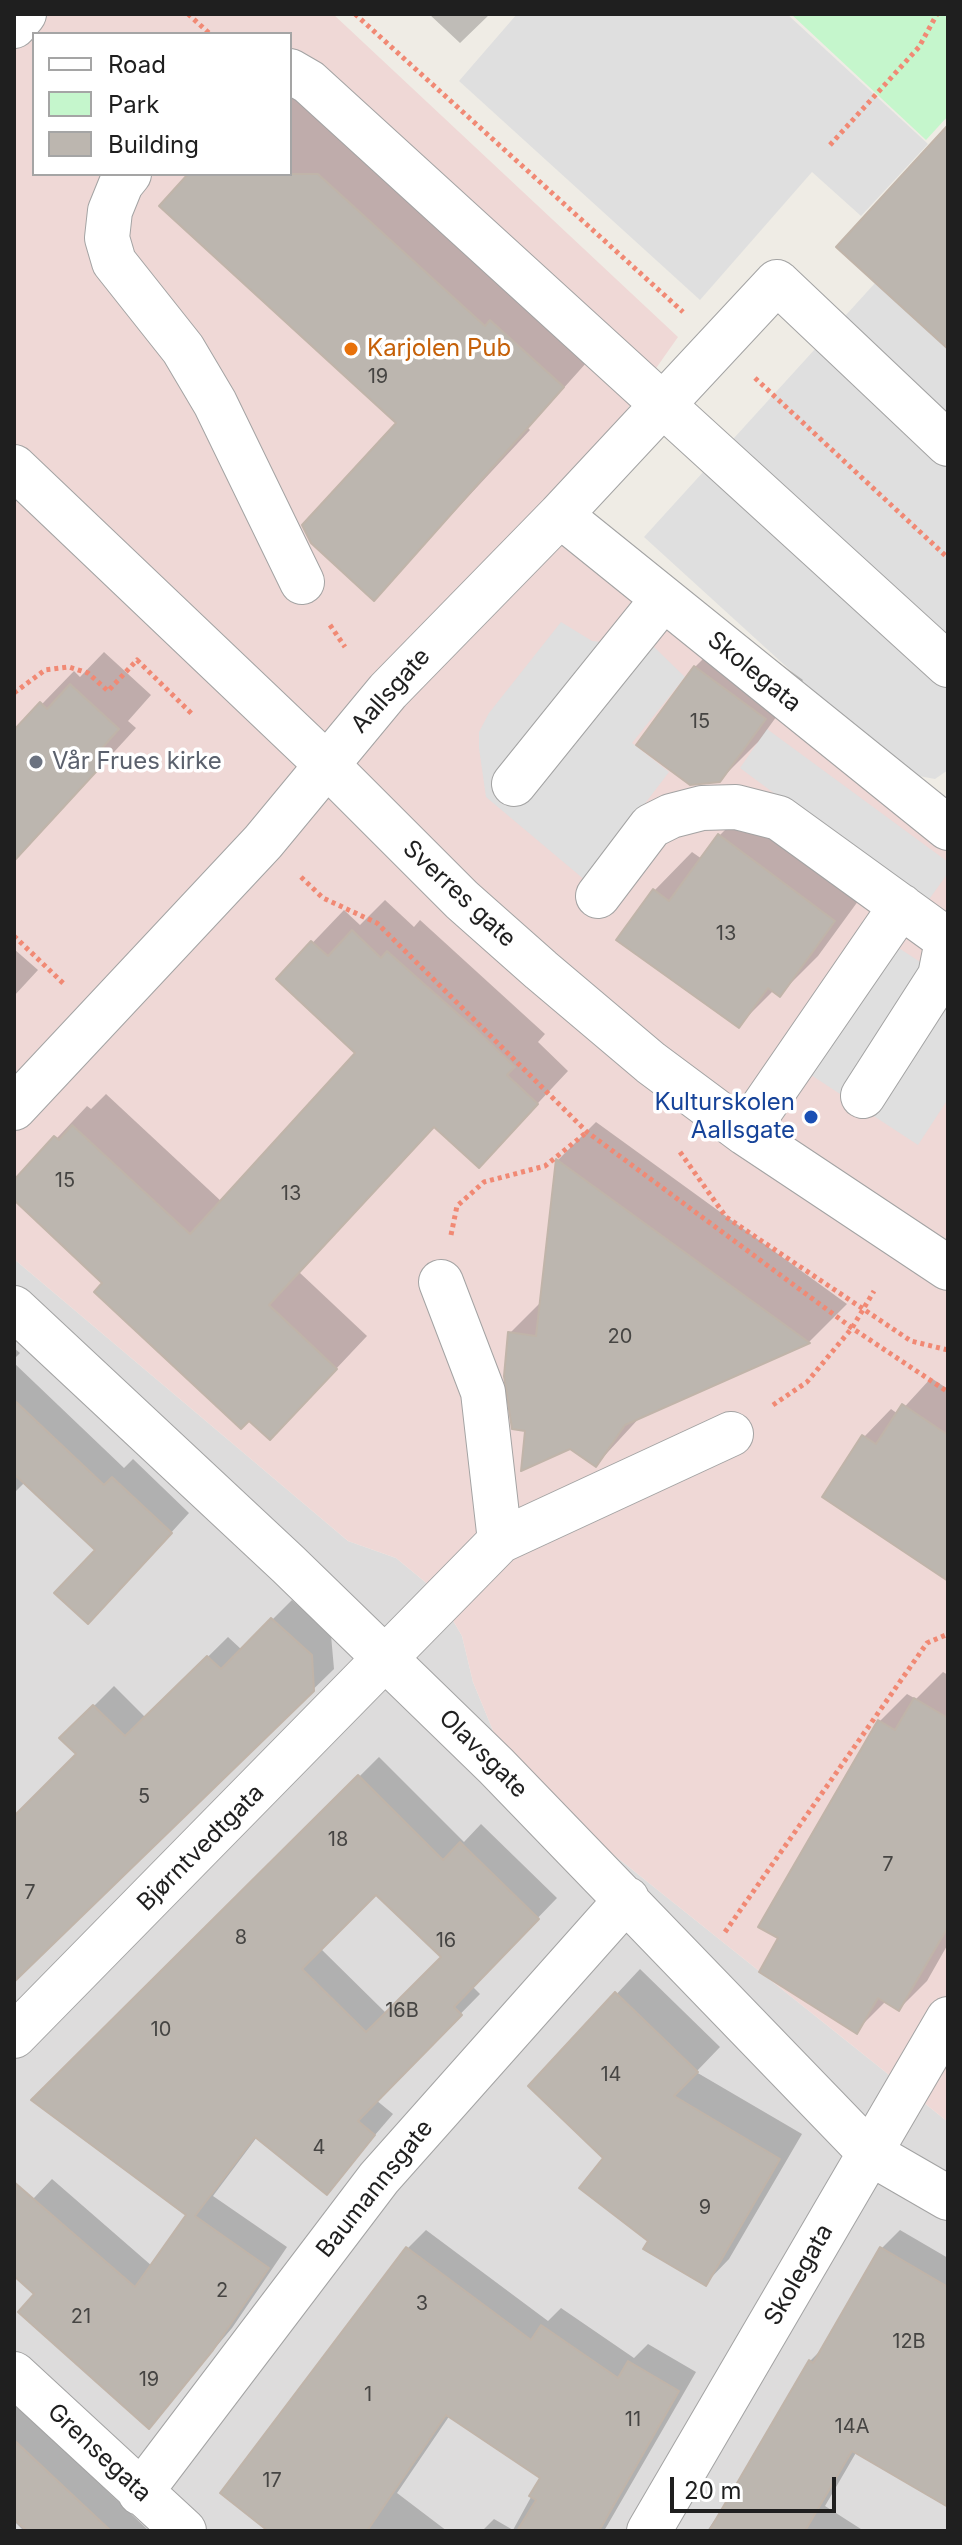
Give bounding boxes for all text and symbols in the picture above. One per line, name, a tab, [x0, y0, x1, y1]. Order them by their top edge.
legend	[32, 32, 292, 176]
text: Road	[108, 50, 166, 79]
text: Park	[108, 90, 159, 119]
text: Building	[108, 130, 199, 159]
place label: Karjolen Pub	[367, 335, 511, 363]
marker: Karjolen Pub	[342, 340, 360, 358]
house number: 19	[368, 365, 388, 389]
street label: Skolegata	[701, 626, 807, 718]
street label: Aallsgate	[345, 643, 437, 739]
house number: 15	[690, 710, 710, 734]
place label: Vår Frues kirke	[52, 748, 222, 776]
marker: Vår Frues kirke	[27, 753, 45, 771]
street label: Sverres gate	[397, 834, 521, 954]
house number: 13	[716, 922, 736, 946]
place label: Kulturskolen Aallsgate	[655, 1089, 795, 1145]
marker: Kulturskolen Aallsgate	[802, 1108, 820, 1126]
house number: 15	[55, 1169, 75, 1193]
house number: 13	[281, 1182, 301, 1206]
house number: 20	[608, 1325, 632, 1349]
street label: Olavsgate	[433, 1704, 533, 1804]
street label: Bjørntvedtgata	[132, 1779, 270, 1917]
house number: 5	[138, 1785, 150, 1809]
house number: 18	[328, 1828, 348, 1852]
house number: 7	[882, 1853, 894, 1877]
house number: 7	[24, 1881, 36, 1905]
house number: 8	[235, 1926, 247, 1950]
house number: 16	[436, 1929, 456, 1953]
house number: 16B	[385, 1999, 419, 2023]
house number: 10	[151, 2018, 171, 2042]
house number: 14	[600, 2063, 622, 2087]
street label: Baumannsgate	[311, 2114, 439, 2264]
house number: 4	[313, 2136, 325, 2160]
house number: 9	[699, 2196, 711, 2220]
street label: Skolegata	[759, 2219, 839, 2331]
house number: 2	[216, 2279, 228, 2303]
house number: 3	[416, 2292, 428, 2316]
house number: 21	[71, 2305, 91, 2329]
house number: 12B	[892, 2330, 926, 2354]
house number: 19	[139, 2368, 159, 2392]
house number: 1	[364, 2383, 372, 2407]
street label: Grensegata	[41, 2398, 157, 2508]
house number: 11	[625, 2408, 641, 2432]
house number: 14A	[835, 2415, 869, 2439]
scale bar	[674, 2461, 840, 2511]
house number: 17	[262, 2469, 282, 2493]
text: 20 m	[684, 2476, 742, 2505]

